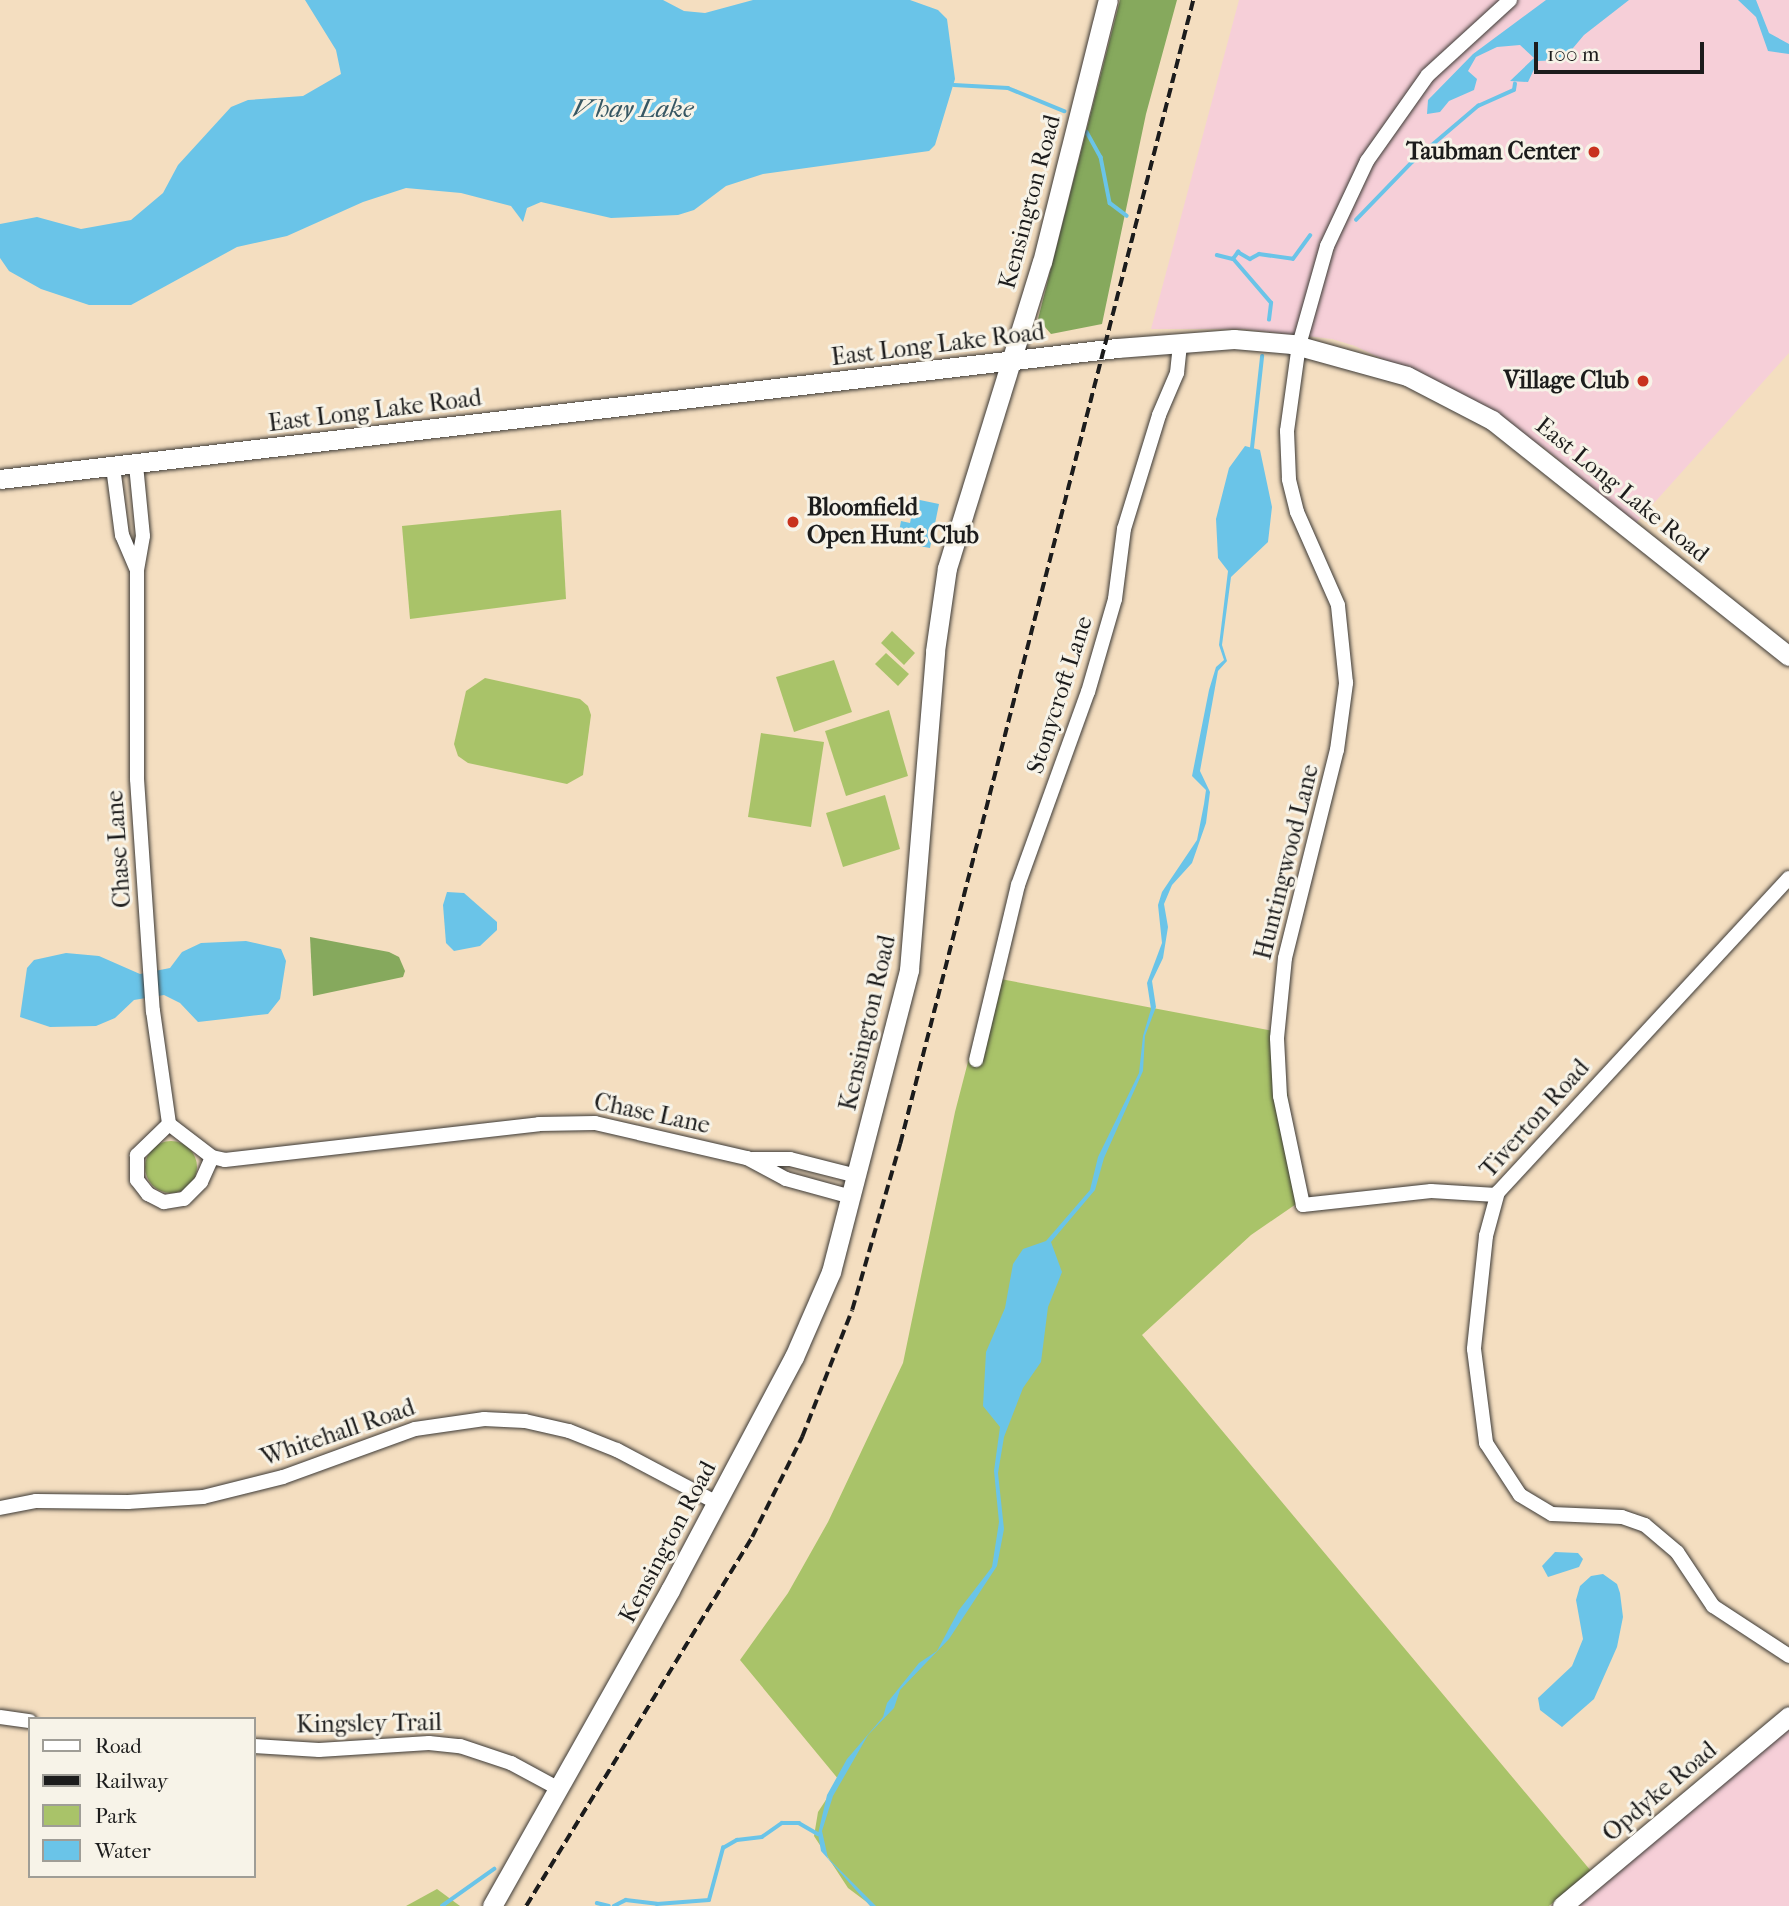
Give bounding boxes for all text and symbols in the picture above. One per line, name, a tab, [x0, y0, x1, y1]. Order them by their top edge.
scale bar	[1537, 28, 1707, 72]
text: 100 m	[1547, 42, 1600, 66]
water label: Vhay Lake	[573, 93, 693, 125]
street label: Kensington Road	[993, 112, 1067, 292]
place label: Taubman Center	[1406, 138, 1580, 166]
marker: Taubman Center	[1586, 144, 1602, 160]
street label: East Long Lake Road	[830, 318, 1046, 372]
place label: Village Club	[1503, 367, 1629, 395]
marker: Village Club	[1635, 373, 1651, 389]
street label: East Long Lake Road	[267, 384, 483, 438]
street label: East Long Lake Road	[1529, 411, 1715, 569]
place label: Bloomfield Open Hunt Club	[807, 494, 979, 550]
marker: Bloomfield Open Hunt Club	[785, 514, 801, 530]
street label: Stonycroft Lane	[1021, 613, 1099, 777]
street label: Huntingwood Lane	[1249, 761, 1325, 963]
street label: Chase Lane	[101, 789, 137, 909]
street label: Kensington Road	[834, 933, 902, 1113]
street label: Tiverton Road	[1474, 1054, 1596, 1184]
street label: Chase Lane	[591, 1088, 713, 1140]
street label: Whitehall Road	[257, 1393, 419, 1473]
street label: Kensington Road	[613, 1456, 723, 1628]
street label: Kingsley Trail	[296, 1708, 442, 1740]
legend	[28, 1717, 256, 1878]
text: Road	[95, 1734, 142, 1758]
street label: Opdyke Road	[1597, 1736, 1723, 1848]
text: Railway	[95, 1769, 168, 1793]
text: Park	[95, 1804, 137, 1828]
text: Water	[95, 1839, 151, 1863]

